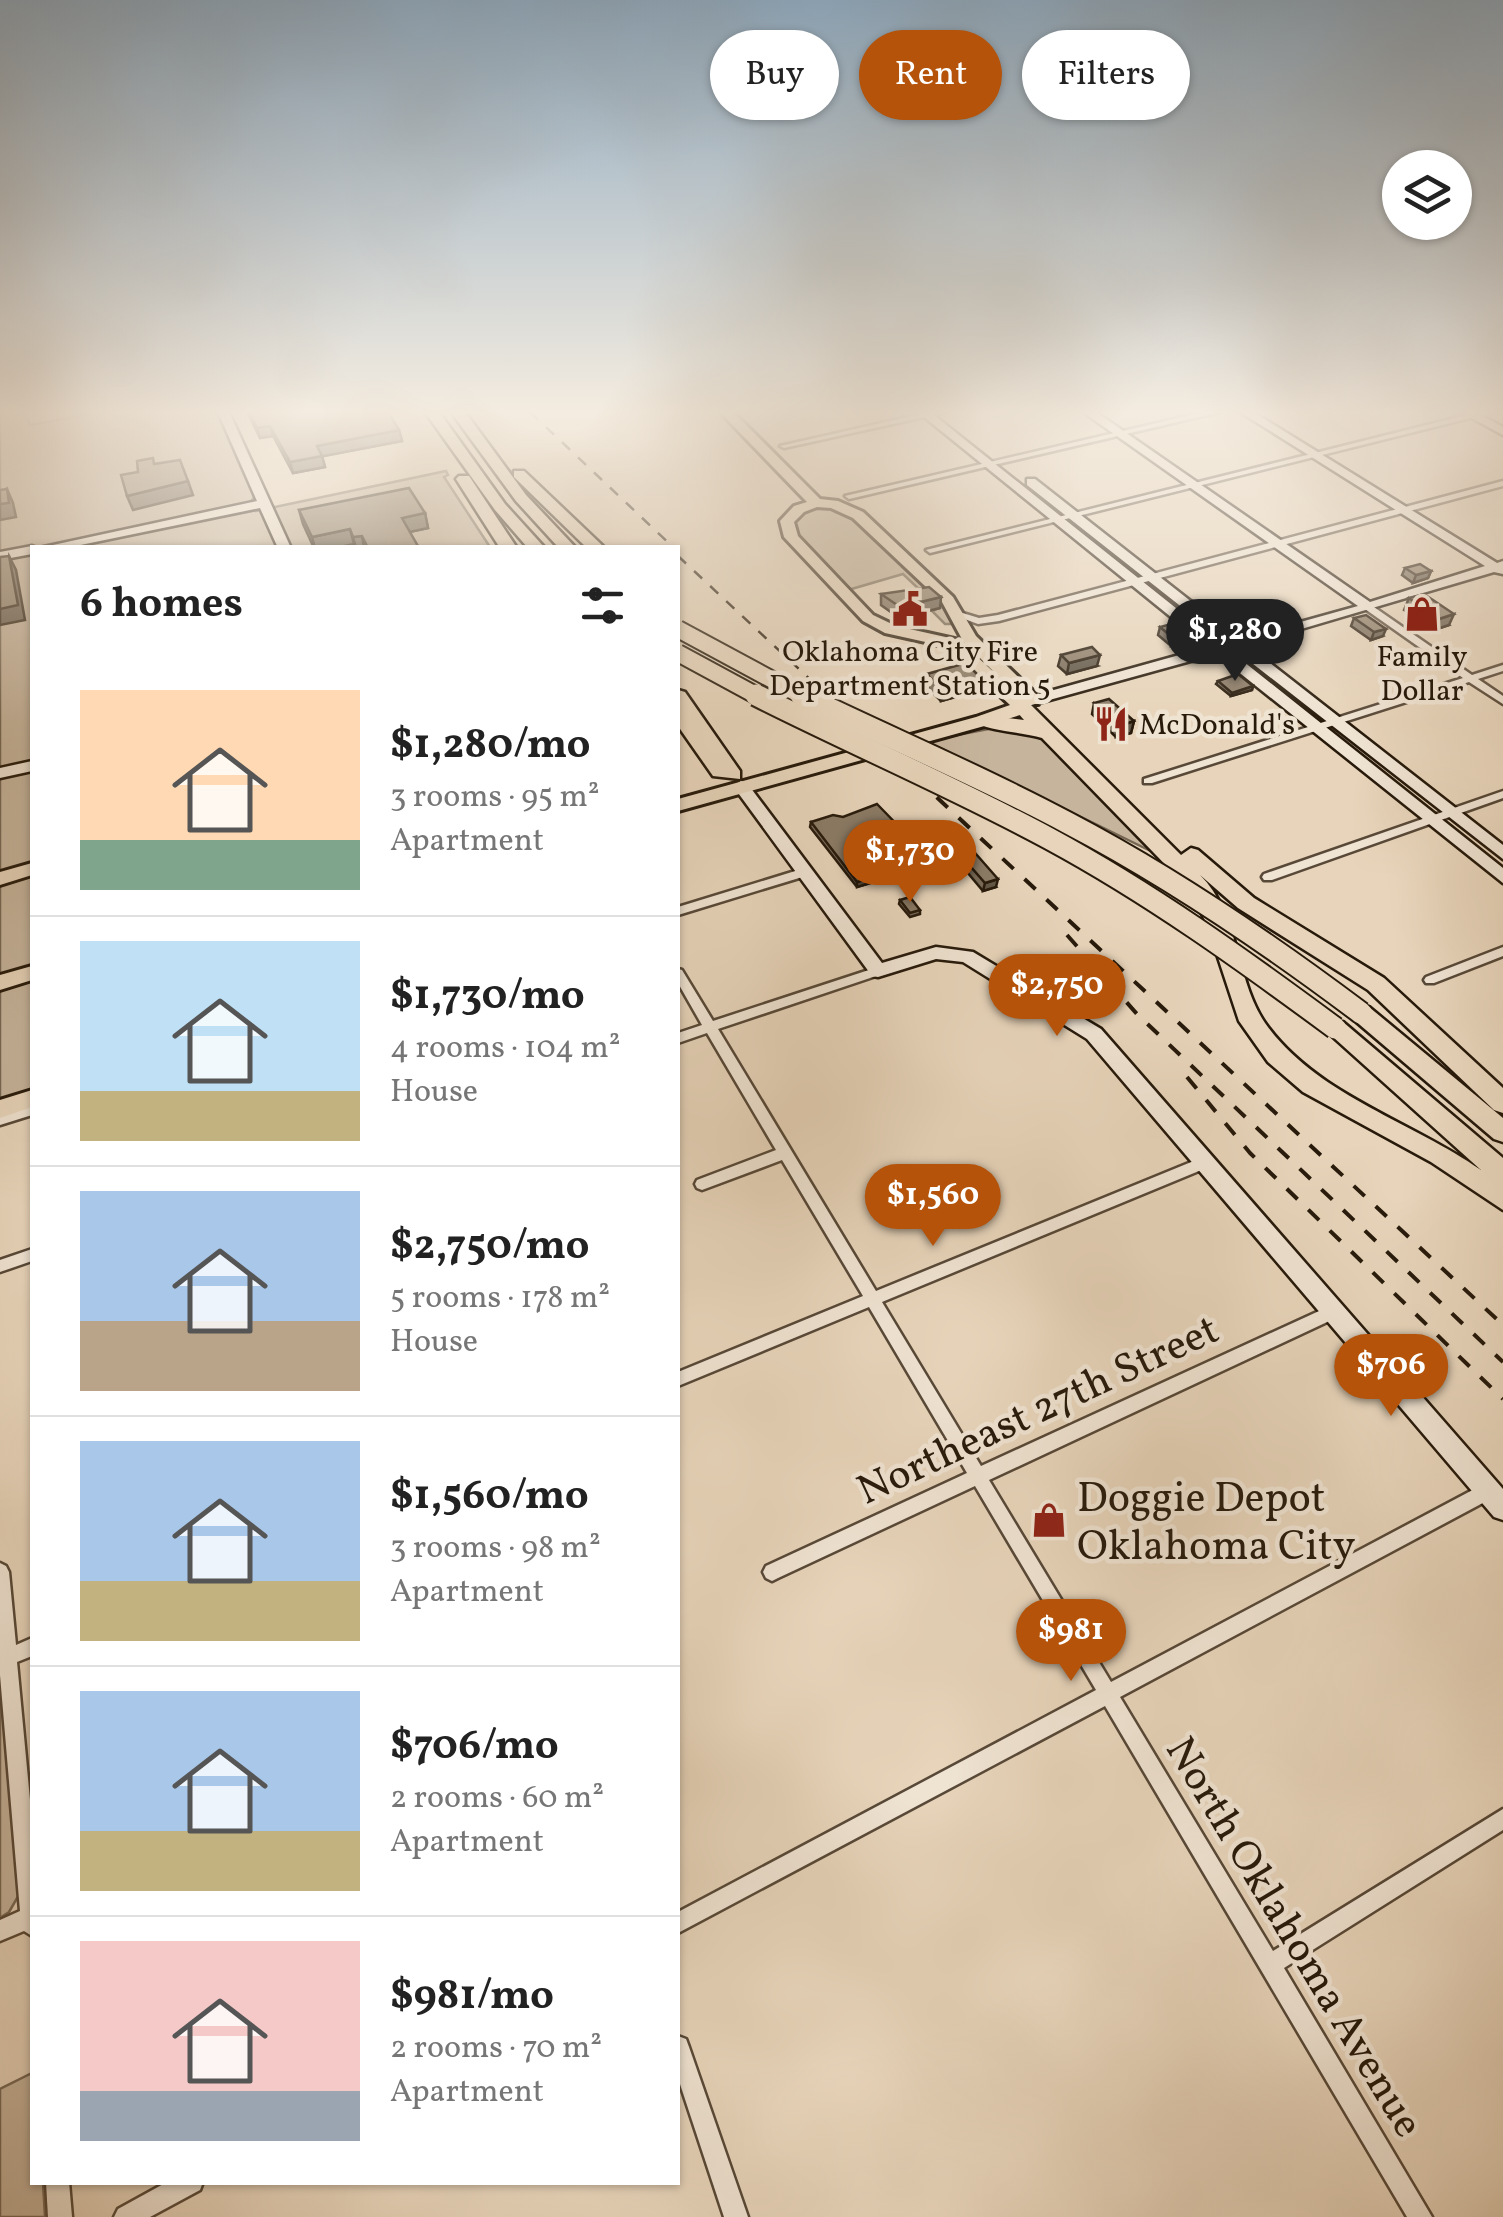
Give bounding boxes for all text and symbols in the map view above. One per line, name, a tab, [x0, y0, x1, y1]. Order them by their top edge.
chip: Buy	[710, 30, 839, 120]
chip: Rent	[859, 30, 1002, 120]
chip: Filters	[1022, 30, 1190, 120]
map controls	[1382, 150, 1472, 240]
button: layers	[1382, 150, 1472, 240]
text: 6 homes	[80, 576, 243, 635]
icon: filters	[575, 578, 630, 633]
public building icon: Oklahoma City Fire Department Station 5	[891, 590, 929, 628]
shop icon: Family Dollar	[1403, 595, 1441, 633]
pin: $1,280	[1154, 599, 1316, 684]
text: $1,280	[1188, 609, 1282, 653]
place label: Oklahoma City Fire Department Station 5	[769, 632, 1051, 708]
place label: Family Dollar	[1376, 637, 1468, 713]
restaurant icon: McDonald's	[1092, 705, 1130, 743]
place label: McDonald's	[1139, 705, 1295, 747]
text: $1,280/mo	[390, 717, 591, 776]
icon: home	[160, 730, 280, 850]
text: 3 rooms · 95 m²	[390, 776, 600, 820]
text: Apartment	[390, 820, 544, 864]
pin: $1,730	[829, 820, 991, 905]
text: $1,730	[865, 830, 955, 874]
pin: $2,750	[976, 954, 1138, 1039]
text: $2,750	[1011, 964, 1103, 1008]
text: $1,730/mo	[390, 968, 585, 1027]
icon: home	[160, 981, 280, 1101]
text: 4 rooms · 104 m²	[390, 1027, 621, 1071]
text: House	[390, 1071, 478, 1115]
pin: $1,560	[852, 1164, 1014, 1249]
text: $1,560	[887, 1174, 979, 1218]
text: $2,750/mo	[390, 1218, 589, 1277]
icon: home	[160, 1231, 280, 1351]
text: 5 rooms · 178 m²	[390, 1277, 610, 1321]
street label: Northeast 27th Street	[848, 1302, 1229, 1522]
text: House	[390, 1321, 478, 1365]
pin: $706	[1332, 1334, 1450, 1419]
text: $706	[1356, 1344, 1426, 1388]
text: $1,560/mo	[390, 1468, 589, 1527]
place label: Doggie Depot Oklahoma City	[1077, 1471, 1356, 1578]
icon: home	[160, 1481, 280, 1601]
shop icon: Doggie Depot Oklahoma City	[1030, 1501, 1068, 1539]
text: 3 rooms · 98 m²	[390, 1527, 601, 1571]
text: Apartment	[390, 1571, 544, 1615]
pin: $981	[1012, 1599, 1130, 1684]
text: $981	[1038, 1609, 1104, 1653]
text: $706/mo	[390, 1718, 559, 1777]
street label: North Oklahoma Avenue	[1149, 1727, 1435, 2150]
icon: home	[160, 1731, 280, 1851]
text: 2 rooms · 60 m²	[390, 1777, 604, 1821]
text: Apartment	[390, 1821, 544, 1865]
text: $981/mo	[390, 1968, 554, 2027]
icon: home	[160, 1981, 280, 2101]
text: 2 rooms · 70 m²	[390, 2027, 602, 2071]
text: Apartment	[390, 2071, 544, 2115]

